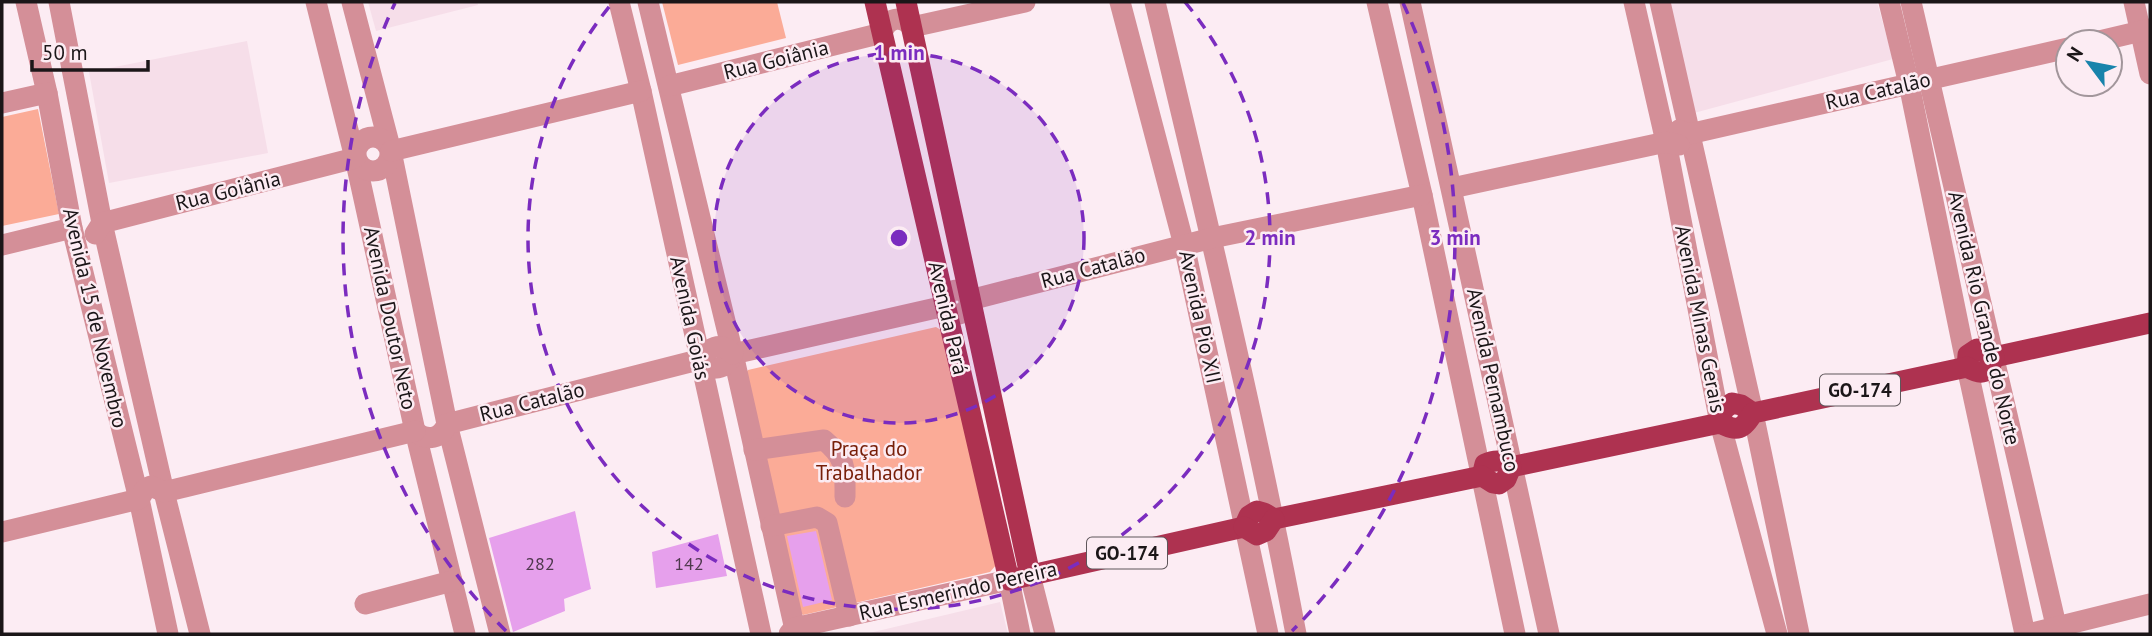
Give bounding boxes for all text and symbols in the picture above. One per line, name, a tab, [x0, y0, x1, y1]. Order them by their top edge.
scale bar	[32, 28, 147, 72]
north arrow	[2054, 28, 2124, 98]
street label: Rua Goiânia	[721, 33, 831, 86]
text: 50 m	[42, 39, 88, 66]
text: 1 min	[873, 39, 925, 66]
text: N	[2061, 42, 2088, 66]
street label: Rua Catalão	[1823, 65, 1933, 116]
street label: Rua Goiânia	[173, 164, 283, 217]
street label: Avenida Rio Grande do Norte	[1942, 188, 2027, 448]
street label: Avenida 15 de Novembro	[57, 205, 134, 431]
street label: Avenida Minas Gerais	[1669, 223, 1732, 415]
street label: Avenida Doutor Neto	[358, 224, 423, 412]
text: 2 min	[1244, 224, 1296, 251]
text: 3 min	[1429, 224, 1481, 251]
centre of rings	[887, 226, 911, 250]
street label: Rua Catalão	[1038, 241, 1148, 294]
street label: Avenida Pio XII	[1173, 248, 1228, 386]
street label: Avenida Goiás	[664, 254, 717, 382]
street label: Avenida Pará	[922, 259, 975, 377]
street label: Avenida Pernambuco	[1461, 286, 1526, 474]
road number: GO-174	[1820, 374, 1900, 406]
street label: Rua Catalão	[477, 375, 587, 428]
park label: Praça do Trabalhador	[816, 435, 922, 486]
road number: GO-174	[1087, 538, 1167, 568]
house number: 282	[525, 552, 555, 575]
house number: 142	[674, 552, 704, 575]
street label: Rua Esmerindo Pereira	[856, 555, 1060, 626]

